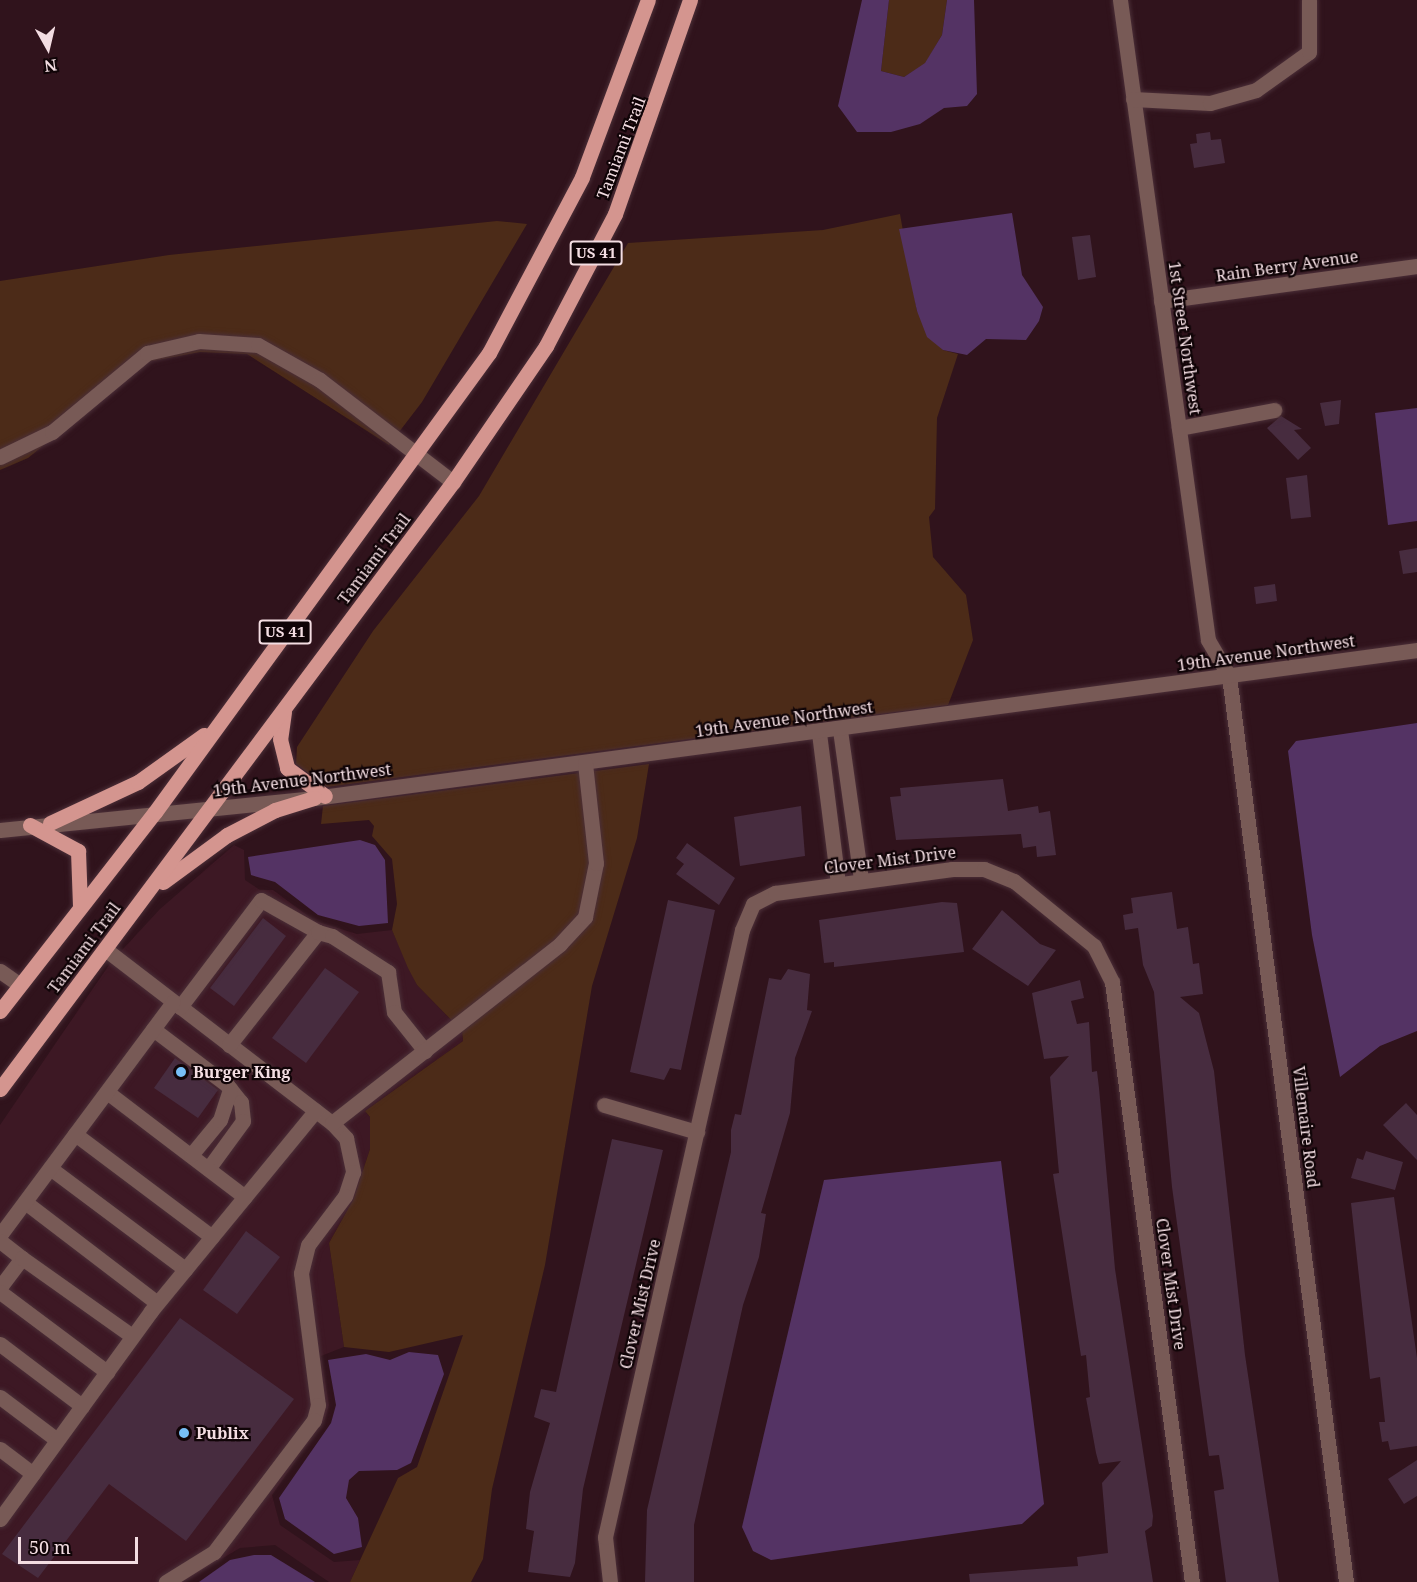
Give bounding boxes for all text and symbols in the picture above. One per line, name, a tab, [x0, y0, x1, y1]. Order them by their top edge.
north arrow	[18, 18, 78, 78]
text: N	[43, 54, 58, 78]
street label: Tamiami Trail	[593, 94, 649, 202]
road number: US 41	[569, 241, 623, 265]
street label: Rain Berry Avenue	[1215, 247, 1359, 285]
street label: 1st Street Northwest	[1165, 260, 1205, 416]
street label: Tamiami Trail	[334, 510, 414, 608]
road number: US 41	[258, 620, 312, 644]
street label: 19th Avenue Northwest	[1176, 631, 1356, 675]
street label: 19th Avenue Northwest	[694, 697, 874, 741]
street label: 19th Avenue Northwest	[212, 760, 392, 800]
street label: Clover Mist Drive	[823, 842, 957, 878]
street label: Tamiami Trail	[44, 899, 124, 997]
place label: Burger King	[193, 1062, 290, 1082]
marker: Burger King	[174, 1065, 188, 1079]
street label: Villemaire Road	[1289, 1065, 1323, 1189]
street label: Clover Mist Drive	[1152, 1217, 1190, 1351]
street label: Clover Mist Drive	[616, 1237, 664, 1371]
place label: Publix	[196, 1423, 249, 1443]
marker: Publix	[177, 1426, 191, 1440]
scale bar	[21, 1525, 141, 1563]
text: 50 m	[29, 1535, 71, 1559]

